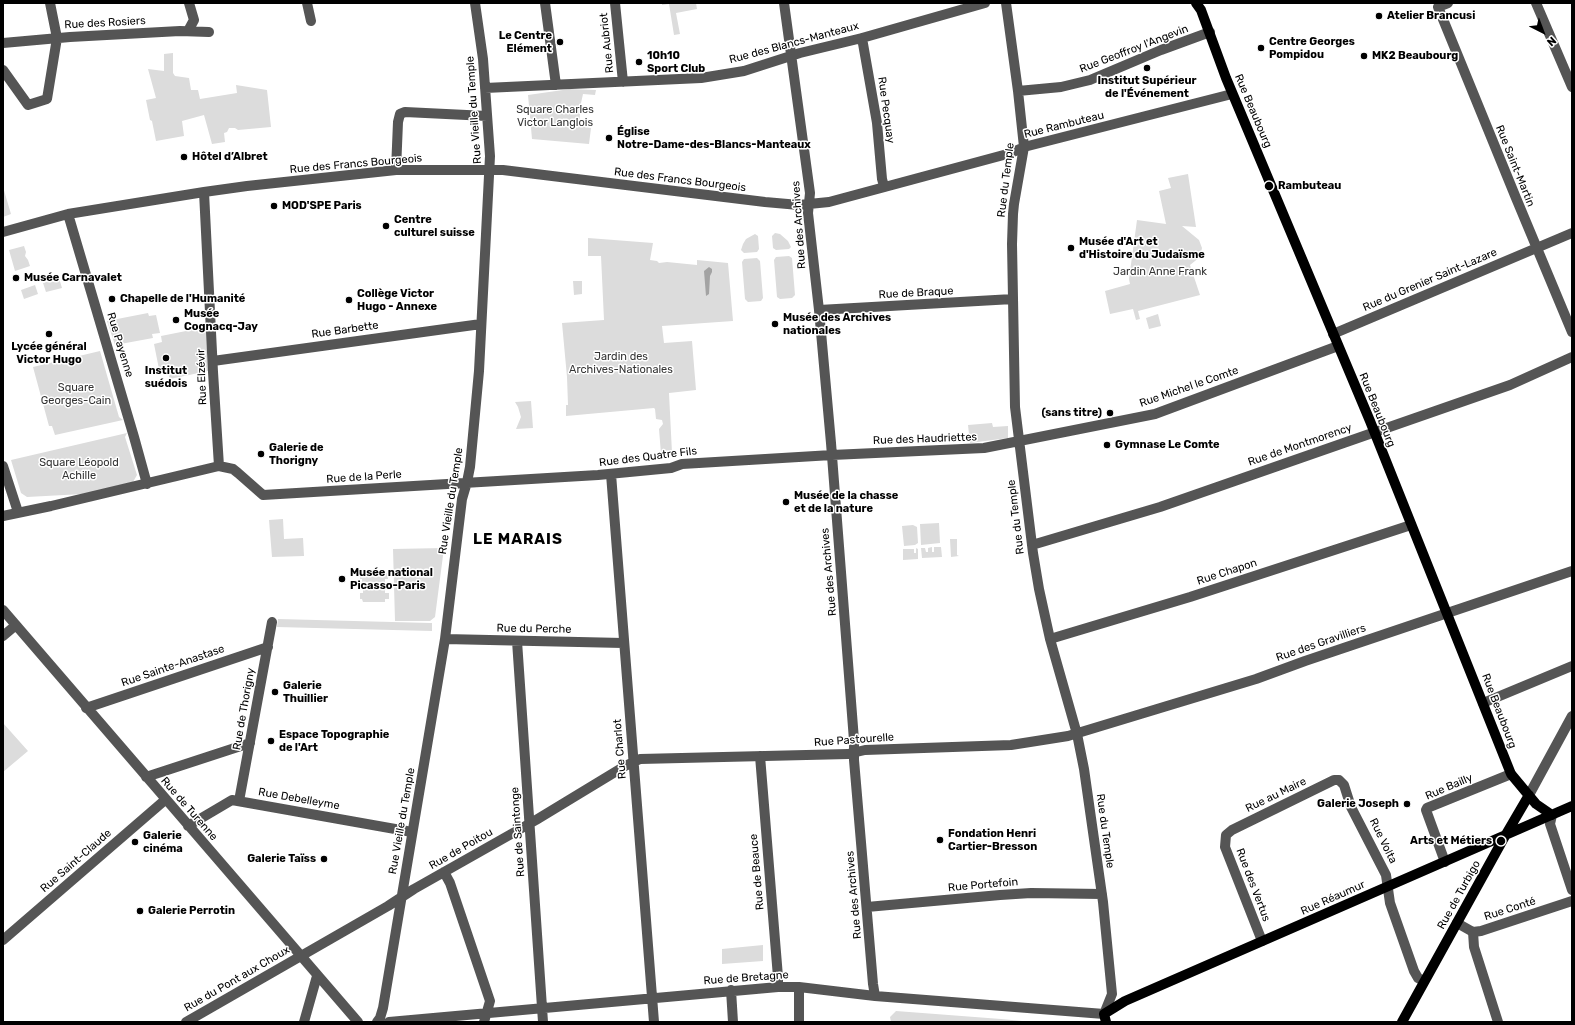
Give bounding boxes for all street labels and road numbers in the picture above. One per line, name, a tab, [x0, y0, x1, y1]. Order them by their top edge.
street label: Rue Aubriot	[597, 12, 617, 74]
street label: Rue des Rosiers	[64, 14, 146, 32]
street label: Rue des Blancs-Manteaux	[728, 19, 860, 67]
street label: Rue Geoffroy l'Angevin	[1078, 22, 1190, 76]
street label: Rue Vieille du Temple	[464, 56, 484, 164]
street label: Rue Beaubourg	[1231, 72, 1275, 150]
street label: Rue Pecquay	[875, 76, 897, 144]
street label: Rue Rambuteau	[1023, 109, 1105, 141]
street label: Rue Saint-Martin	[1493, 123, 1537, 209]
street label: Rue du Temple	[995, 142, 1017, 218]
street label: Rue des Francs Bourgeois	[289, 152, 423, 176]
street label: Rue des Francs Bourgeois	[613, 165, 747, 195]
street label: Rue des Archives	[789, 181, 809, 269]
street label: Rue du Grenier Saint-Lazare	[1361, 246, 1499, 314]
street label: Rue de Braque	[878, 284, 954, 302]
street label: Rue Payenne	[104, 311, 136, 379]
street label: Rue Barbette	[311, 319, 379, 341]
street label: Rue Elzévir	[194, 349, 210, 405]
street label: Rue Michel le Comte	[1138, 364, 1240, 410]
street label: Rue Beaubourg	[1356, 371, 1398, 449]
street label: Rue de Montmorency	[1246, 421, 1354, 469]
street label: Rue des Haudriettes	[873, 431, 977, 447]
street label: Rue des Quatre Fils	[598, 444, 698, 470]
street label: Rue Vieille du Temple	[436, 447, 466, 555]
street label: Rue de la Perle	[326, 468, 402, 486]
street label: Rue du Temple	[1005, 479, 1027, 555]
street label: Rue des Archives	[819, 527, 839, 617]
street label: Rue Chapon	[1195, 556, 1259, 588]
street label: Rue des Gravilliers	[1274, 621, 1368, 665]
street label: Rue du Perche	[497, 622, 571, 636]
street label: Rue Sainte-Anastase	[120, 642, 226, 690]
street label: Rue de Thorigny	[230, 667, 258, 751]
street label: Rue Beaubourg	[1479, 672, 1519, 750]
street label: Rue Charlot	[611, 718, 629, 780]
street label: Rue Pastourelle	[813, 731, 895, 749]
street label: Rue Vieille du Temple	[386, 767, 418, 875]
street label: Rue Bailly	[1423, 771, 1475, 803]
street label: Rue de Turenne	[158, 775, 220, 843]
street label: Rue au Maire	[1244, 775, 1308, 815]
street label: Rue Debelleyme	[257, 785, 341, 813]
street label: Rue de Saintonge	[508, 787, 528, 877]
street label: Rue du Temple	[1093, 793, 1117, 869]
street label: Rue Volta	[1366, 816, 1400, 866]
street label: Rue de Poitou	[427, 825, 495, 873]
street label: Rue Saint-Claude	[38, 827, 114, 895]
street label: Rue de Beauce	[747, 833, 767, 911]
street label: Rue des Vertus	[1233, 847, 1273, 923]
street label: Rue des Archives	[844, 850, 864, 940]
street label: Rue de Turbigo	[1435, 858, 1483, 932]
street label: Rue Portefoin	[947, 875, 1019, 895]
street label: Rue Réaumur	[1299, 878, 1367, 918]
street label: Rue Conté	[1483, 894, 1537, 924]
street label: Rue du Pont aux Choux	[182, 943, 292, 1015]
street label: Rue de Bretagne	[703, 968, 789, 988]

